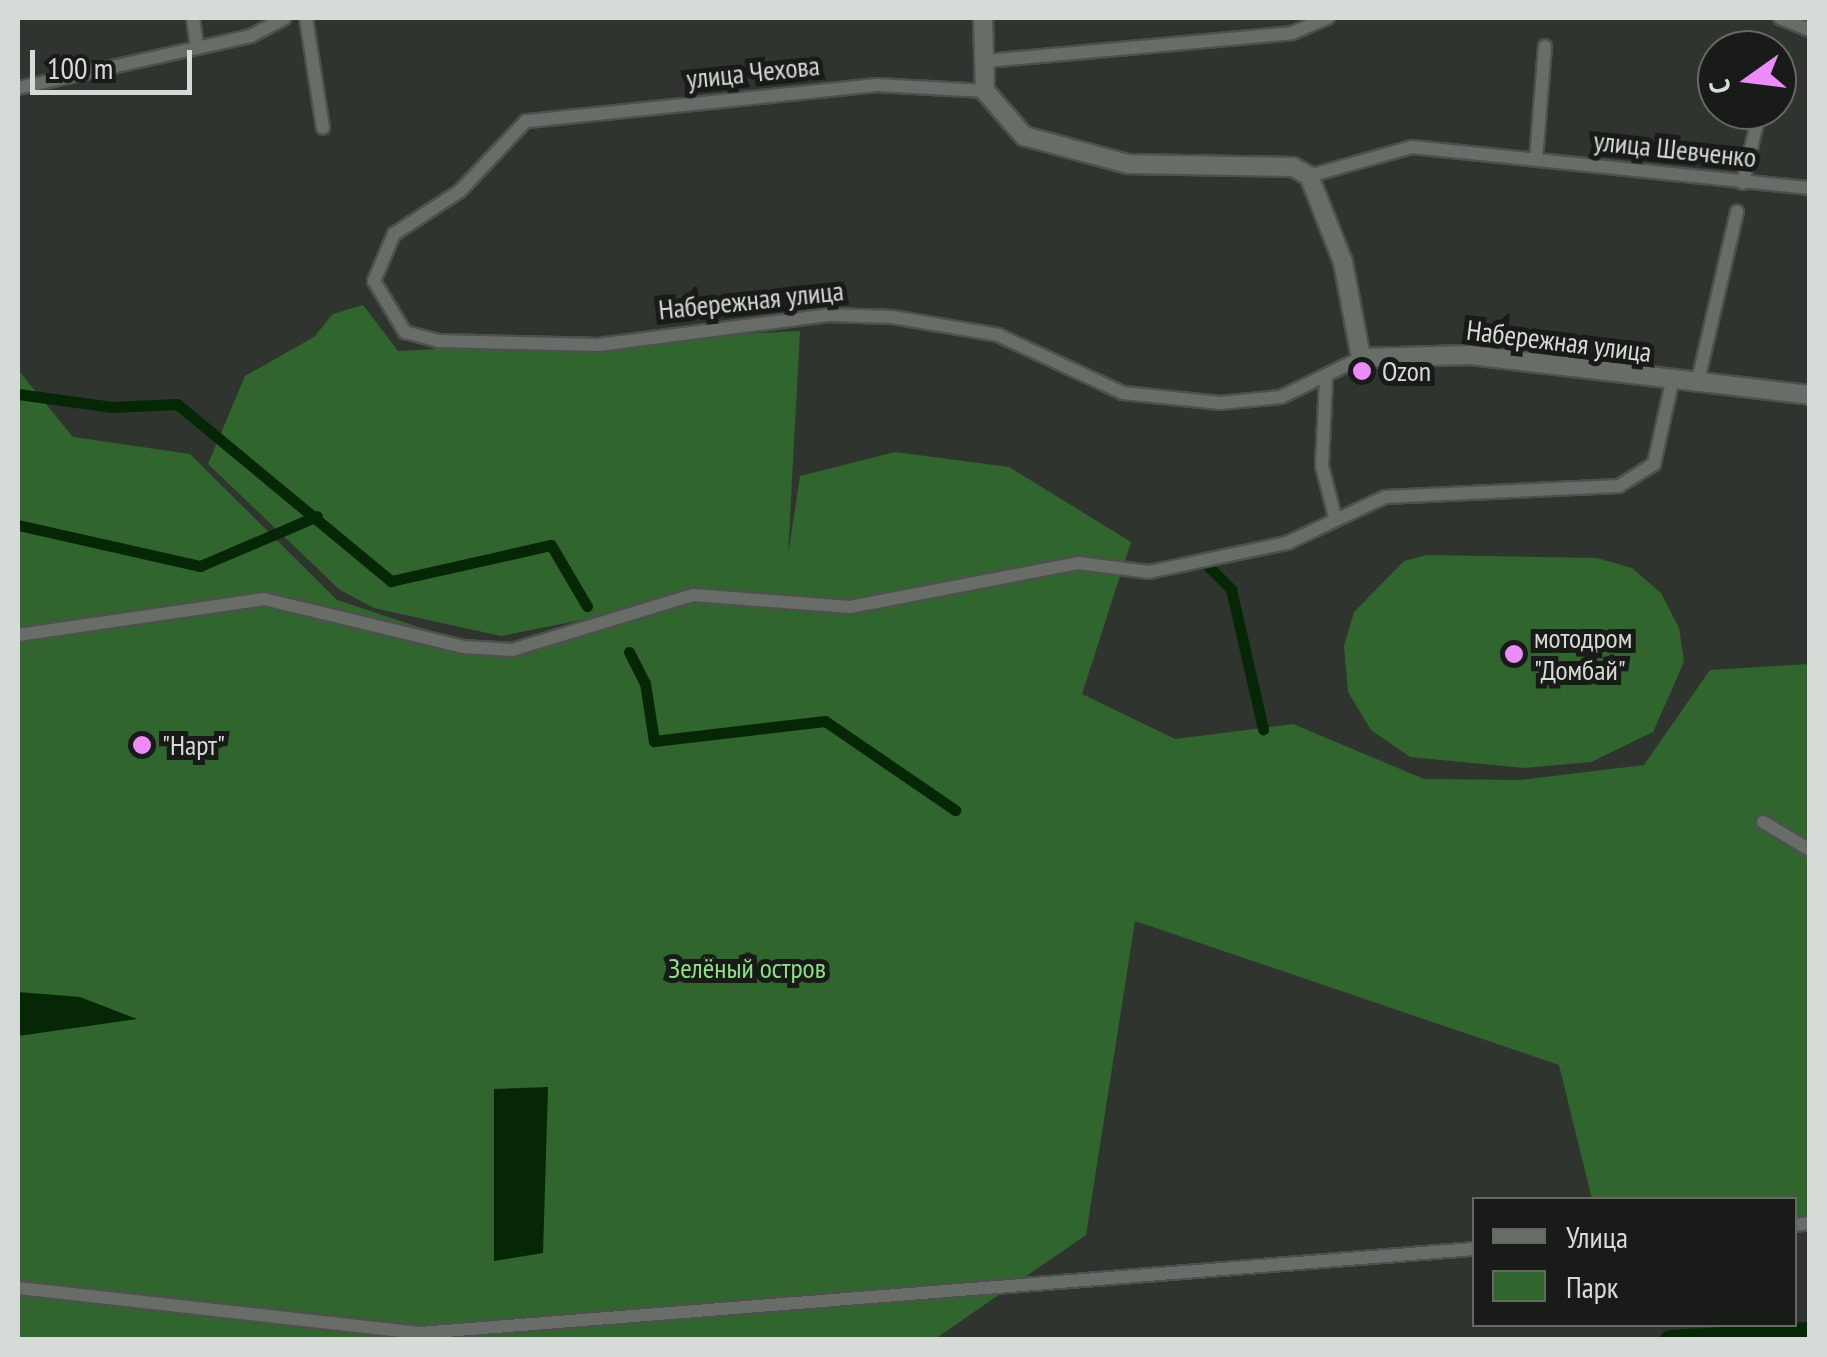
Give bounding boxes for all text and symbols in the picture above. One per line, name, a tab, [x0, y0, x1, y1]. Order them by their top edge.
scale bar	[35, 30, 198, 92]
north arrow	[1697, 30, 1797, 130]
text: 100 m	[47, 48, 113, 87]
street label: улица Чехова	[685, 48, 821, 96]
text: С	[1700, 76, 1739, 98]
street label: улица Шевченко	[1592, 124, 1758, 174]
street label: Набережная улица	[657, 274, 845, 326]
street label: Набережная улица	[1465, 313, 1653, 369]
place label: Ozon	[1382, 354, 1431, 388]
marker: Ozon	[1351, 360, 1373, 382]
place label: мотодром "Домбай"	[1534, 621, 1632, 687]
marker: мотодром "Домбай"	[1503, 643, 1525, 665]
place label: "Нарт"	[162, 728, 225, 762]
marker: "Нарт"	[131, 734, 153, 756]
park label: Зелёный остров	[668, 951, 826, 985]
legend	[1472, 1197, 1797, 1327]
text: Улица	[1566, 1217, 1628, 1256]
text: Парк	[1566, 1267, 1618, 1306]

